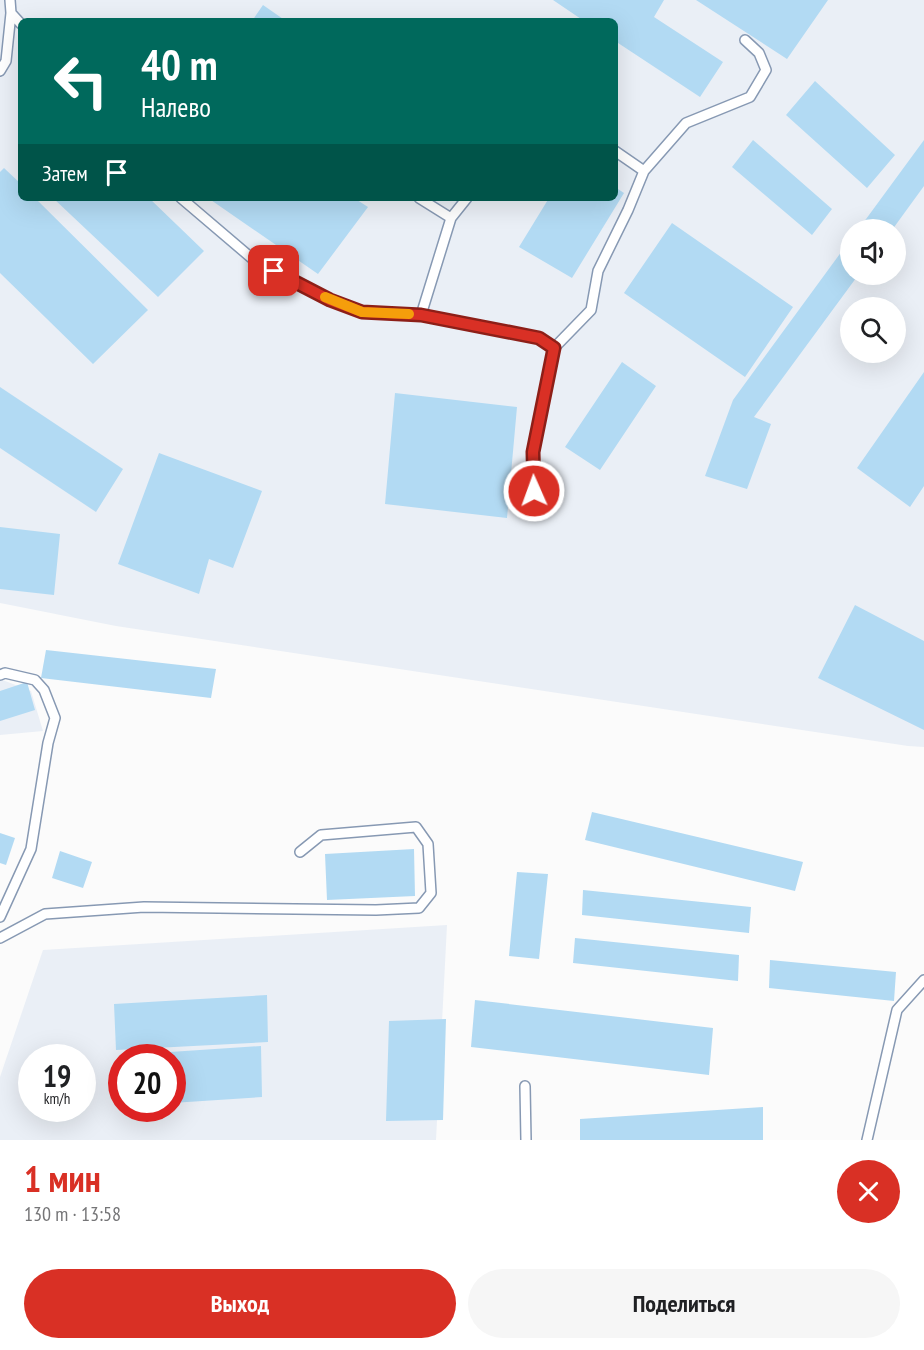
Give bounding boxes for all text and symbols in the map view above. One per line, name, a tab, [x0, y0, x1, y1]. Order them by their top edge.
text: 40 m	[141, 37, 218, 92]
icon: left	[42, 42, 120, 120]
text: Налево	[141, 90, 211, 124]
icon: arrive	[100, 156, 133, 189]
text: Затем	[42, 159, 88, 187]
map controls	[840, 219, 906, 363]
button: sound	[840, 219, 906, 285]
pin	[248, 245, 299, 296]
icon: arrive	[257, 254, 290, 287]
button: search	[840, 297, 906, 363]
position arrow	[502, 459, 566, 523]
speed limit sign: 20	[108, 1044, 186, 1122]
text: 19	[43, 1056, 71, 1095]
text: km/h	[44, 1089, 70, 1108]
text: 1 мин	[24, 1155, 101, 1202]
button: close	[837, 1160, 900, 1223]
text: 130 m · 13:58	[24, 1201, 121, 1227]
button: Выход	[24, 1269, 456, 1338]
button: Поделиться	[468, 1269, 900, 1338]

